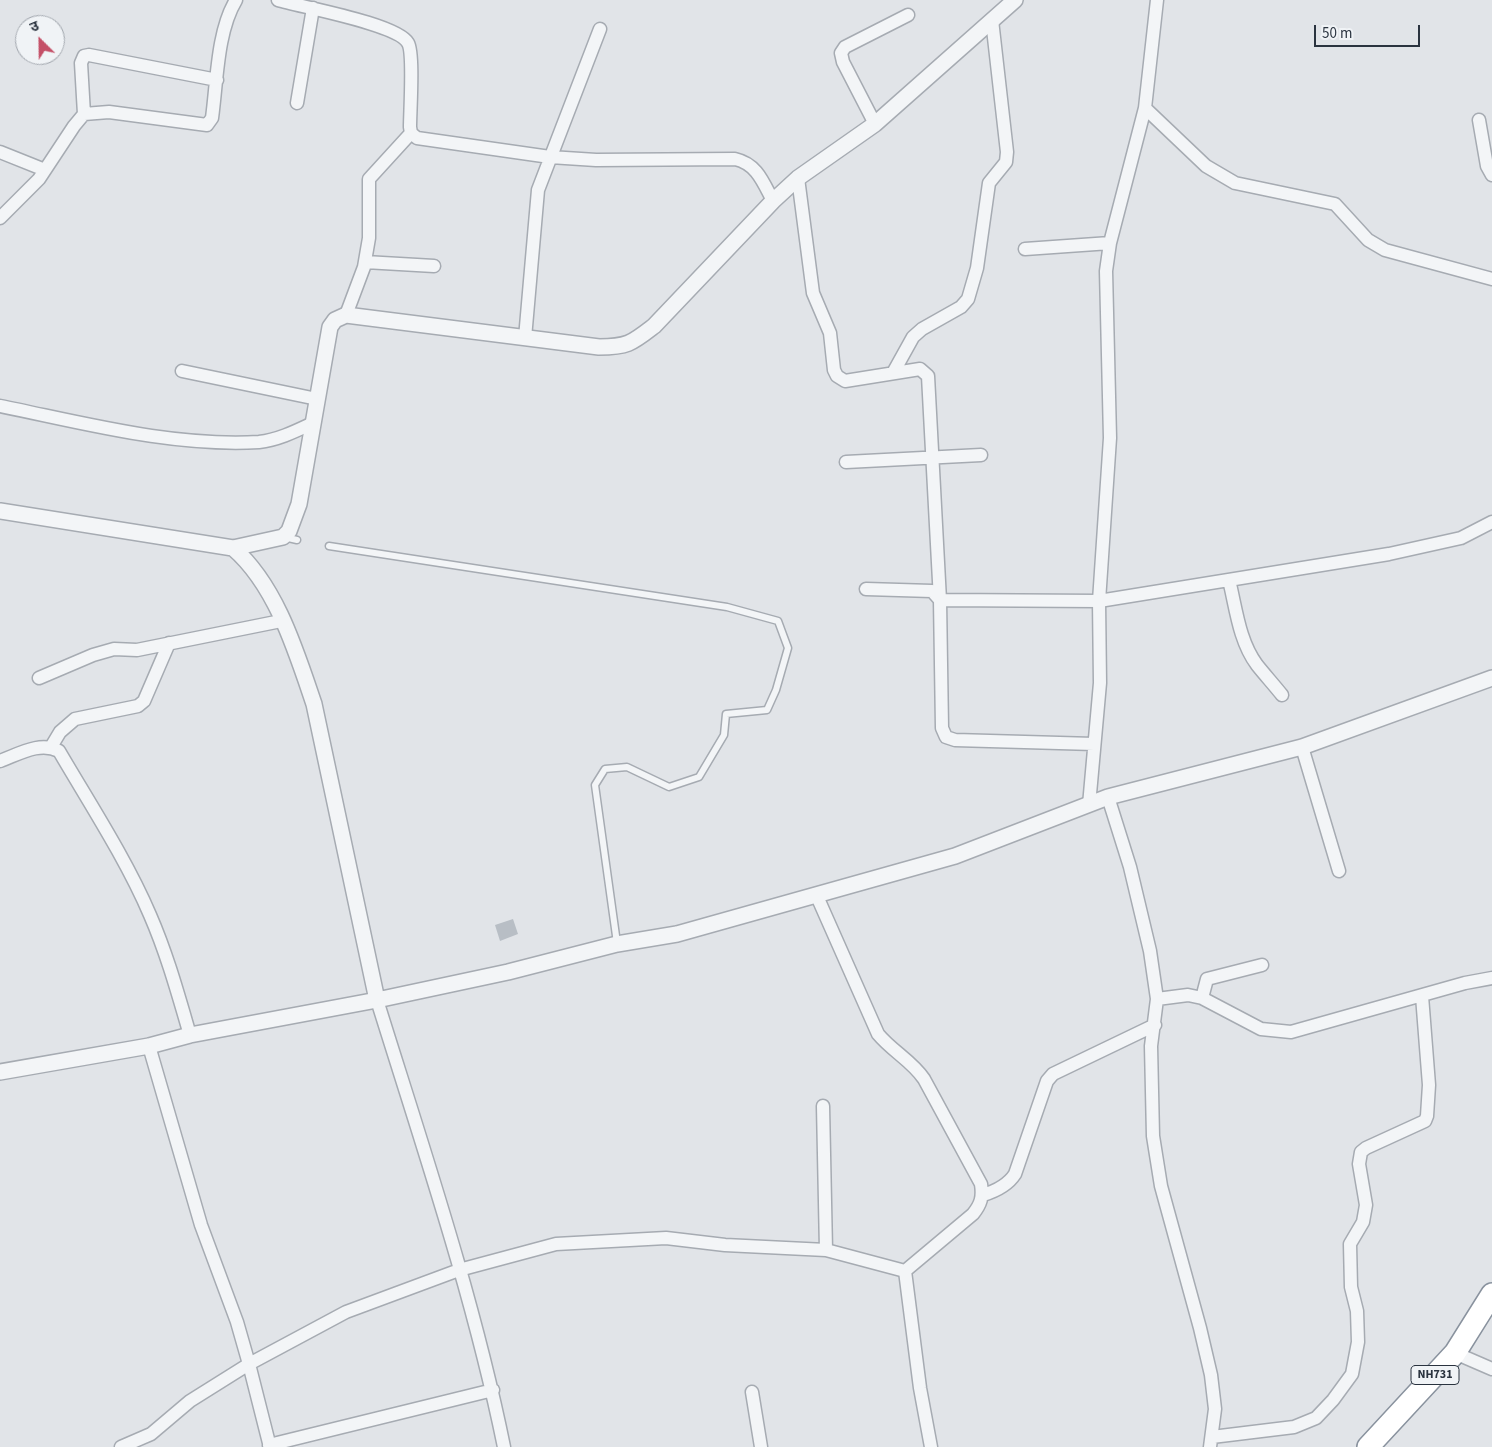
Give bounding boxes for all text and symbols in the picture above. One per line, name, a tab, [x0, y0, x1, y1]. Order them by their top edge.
north arrow	[15, 15, 65, 65]
scale bar	[1317, 15, 1423, 47]
text: उ	[27, 16, 42, 38]
text: 50 m	[1322, 23, 1352, 44]
road number: NH731	[1411, 1366, 1459, 1384]

